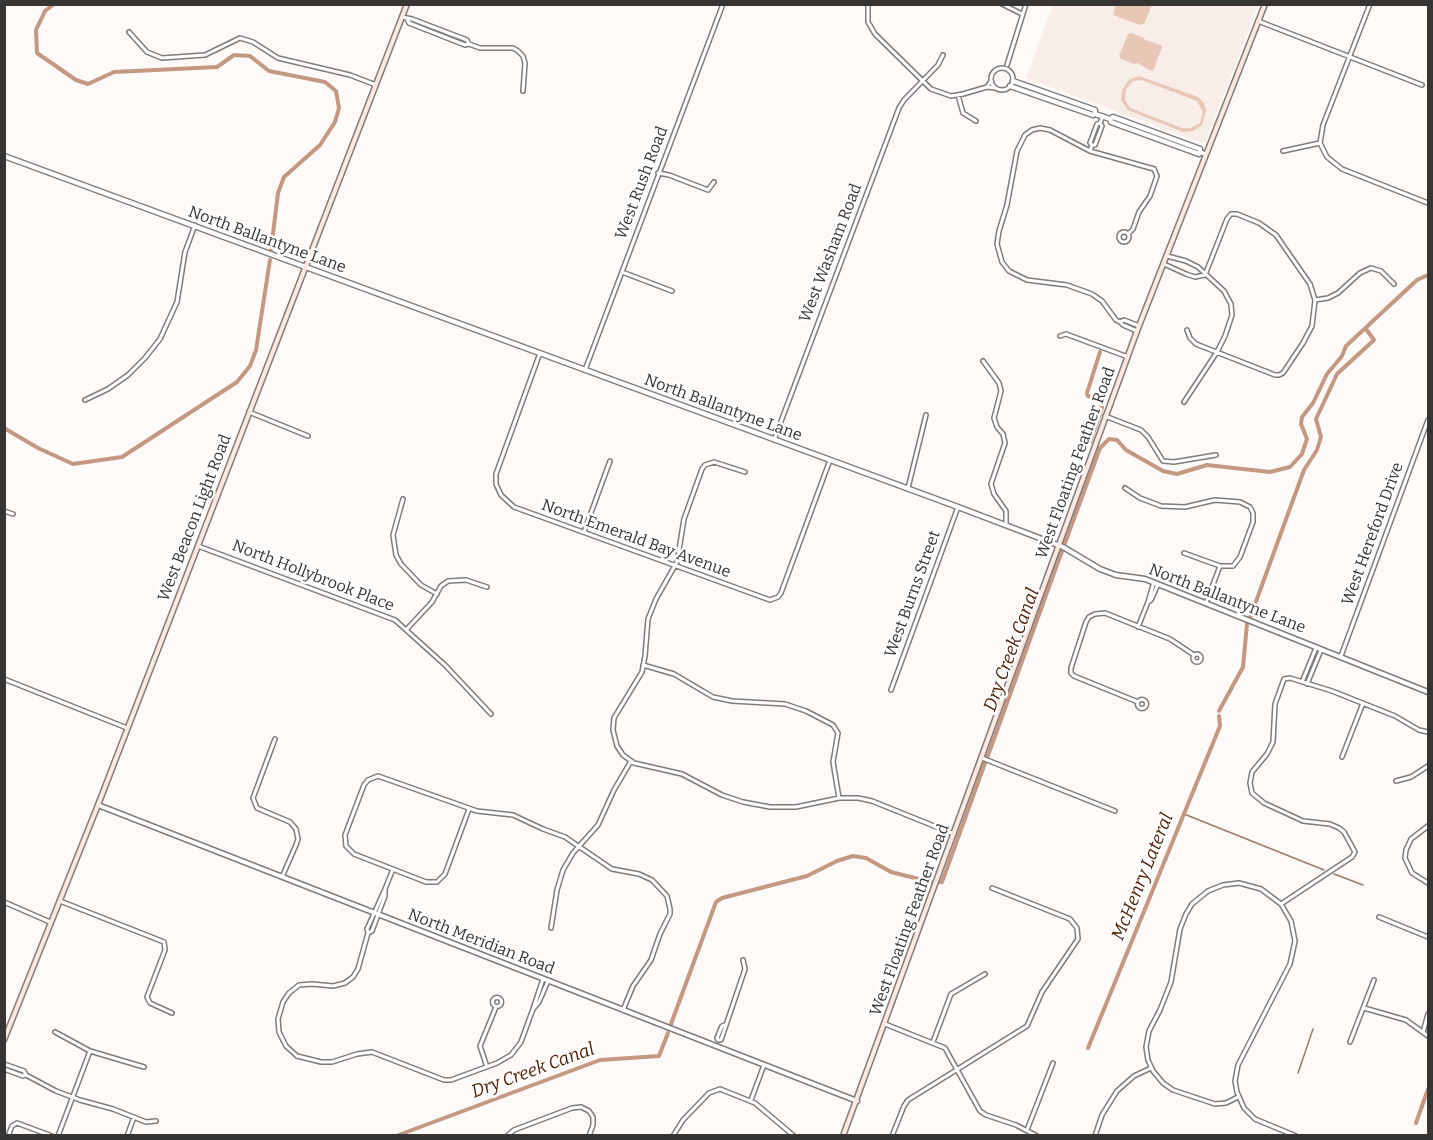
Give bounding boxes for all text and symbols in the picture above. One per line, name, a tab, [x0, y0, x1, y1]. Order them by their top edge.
street label: West Rush Road	[612, 124, 672, 242]
street label: West Washam Road	[796, 181, 866, 325]
street label: North Ballantyne Lane	[186, 203, 348, 277]
street label: West Floating Feather Road	[1032, 364, 1120, 562]
street label: North Ballantyne Lane	[642, 371, 804, 445]
street label: West Beacon Light Road	[154, 432, 236, 604]
street label: West Hereford Drive	[1338, 460, 1408, 608]
street label: North Emerald Bay Avenue	[539, 496, 733, 582]
street label: West Burns Street	[881, 528, 945, 660]
street label: North Hollybrook Place	[229, 536, 397, 616]
street label: North Ballantyne Lane	[1146, 560, 1308, 638]
water label: Dry Creek Canal	[980, 586, 1044, 714]
water label: McHenry Lateral	[1108, 810, 1178, 944]
street label: West Floating Feather Road	[866, 821, 954, 1019]
street label: North Meridian Road	[405, 905, 557, 979]
water label: Dry Creek Canal	[469, 1039, 597, 1103]

